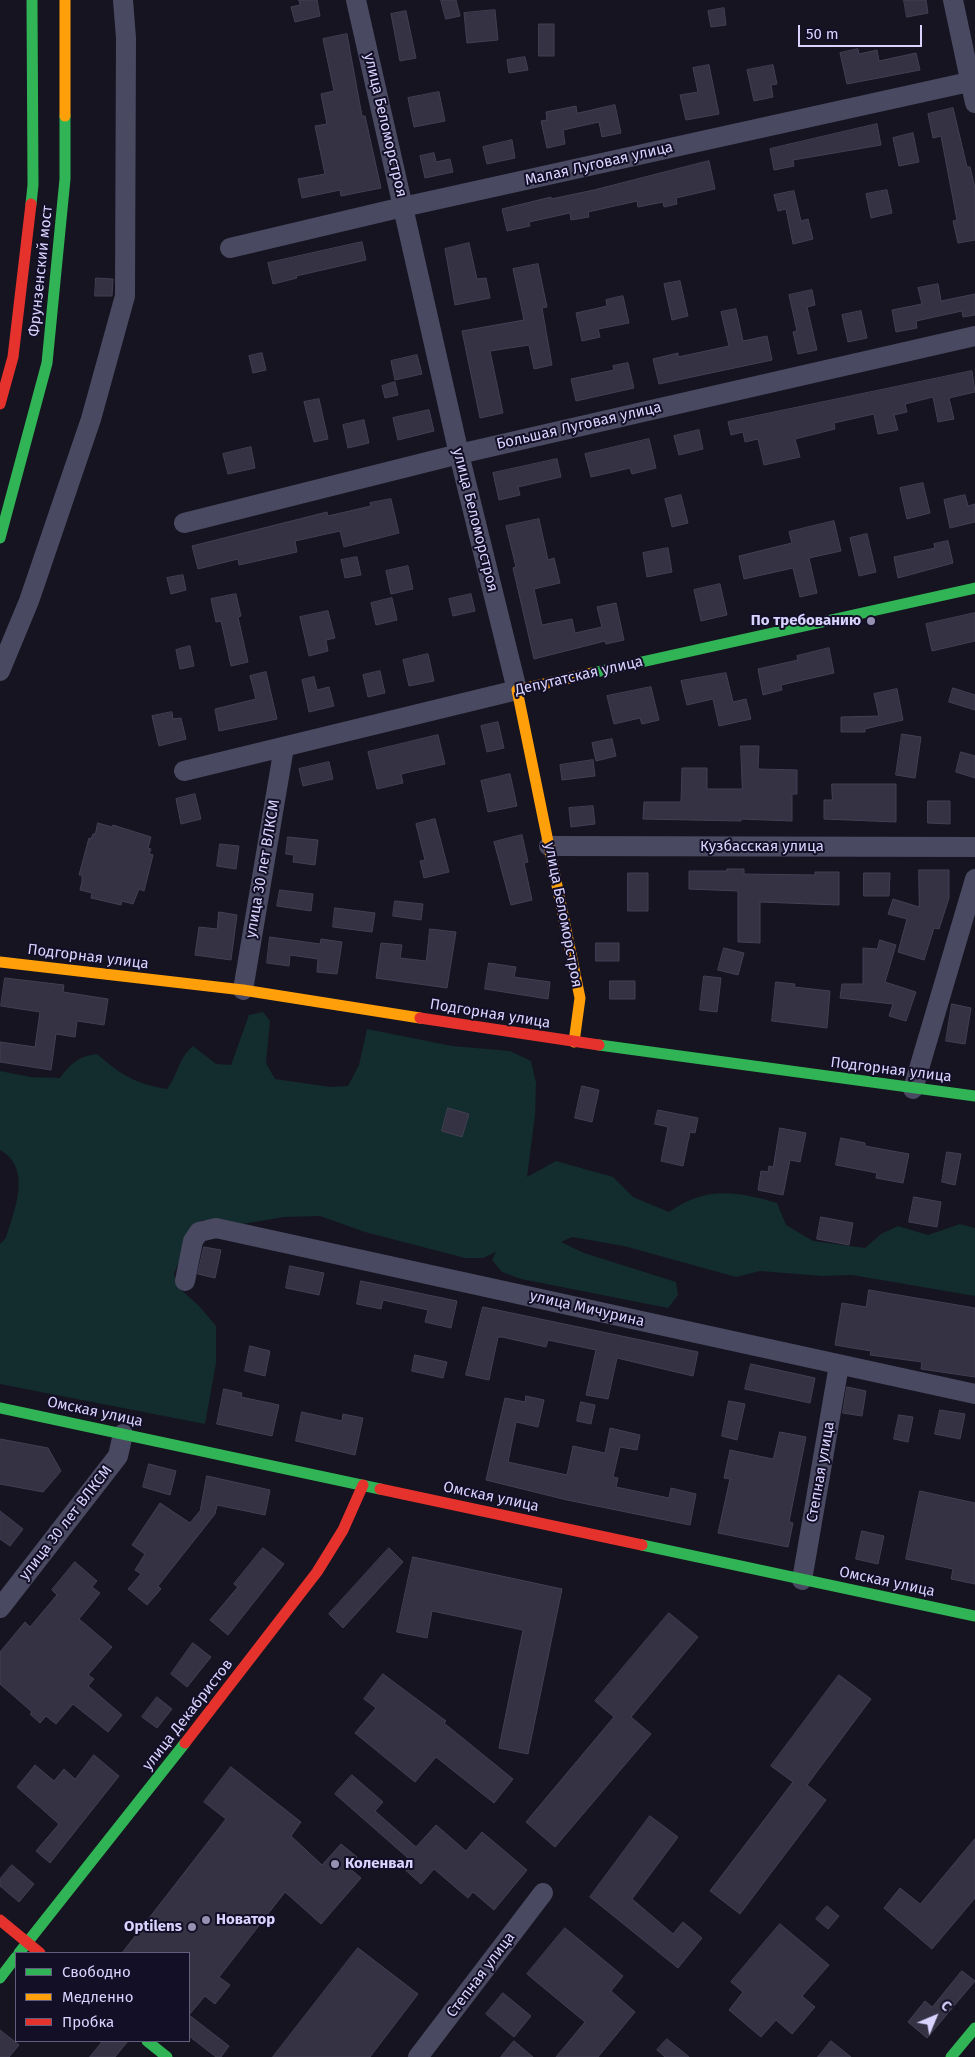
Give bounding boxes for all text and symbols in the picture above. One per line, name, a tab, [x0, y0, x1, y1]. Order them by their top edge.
scale bar	[800, 15, 924, 47]
text: 50 m	[806, 25, 839, 43]
street label: улица Беломорстроя	[360, 51, 410, 199]
street label: Малая Луговая улица	[523, 138, 675, 190]
street label: Фрунзенский мост	[25, 205, 57, 337]
street label: Большая Луговая улица	[495, 398, 663, 454]
street label: улица Беломорстроя	[448, 446, 502, 594]
place label: По требованию	[751, 612, 861, 630]
marker: По требованию	[865, 615, 877, 627]
street label: Депутатская улица	[513, 653, 645, 699]
street label: улица 30 лет ВЛКСМ	[242, 798, 284, 940]
street label: Кузбасская улица	[700, 838, 824, 856]
street label: улица Беломорстроя	[540, 841, 586, 989]
street label: Подгорная улица	[26, 941, 150, 973]
street label: Подгорная улица	[428, 996, 552, 1032]
street label: Подгорная улица	[829, 1054, 953, 1086]
street label: улица Мичурина	[528, 1287, 646, 1331]
street label: Омская улица	[46, 1393, 144, 1431]
street label: Степная улица	[803, 1420, 839, 1524]
street label: улица 30 лет ВЛКСМ	[16, 1462, 116, 1584]
street label: Омская улица	[442, 1478, 540, 1516]
street label: Омская улица	[838, 1563, 936, 1601]
street label: улица Декабристов	[139, 1656, 237, 1774]
place label: Коленвал	[345, 1855, 413, 1873]
marker: Коленвал	[329, 1858, 341, 1870]
place label: Новатор	[216, 1911, 275, 1929]
marker: Новатор	[200, 1914, 212, 1926]
place label: Optilens	[124, 1918, 182, 1936]
marker: Optilens	[186, 1921, 198, 1933]
street label: Степная улица	[443, 1929, 519, 2021]
legend	[15, 1952, 190, 2042]
text: Свободно	[62, 1963, 131, 1981]
text: Медленно	[62, 1988, 134, 2006]
north arrow	[910, 1992, 960, 2042]
text: С	[937, 1997, 955, 2015]
text: Пробка	[62, 2013, 114, 2031]

